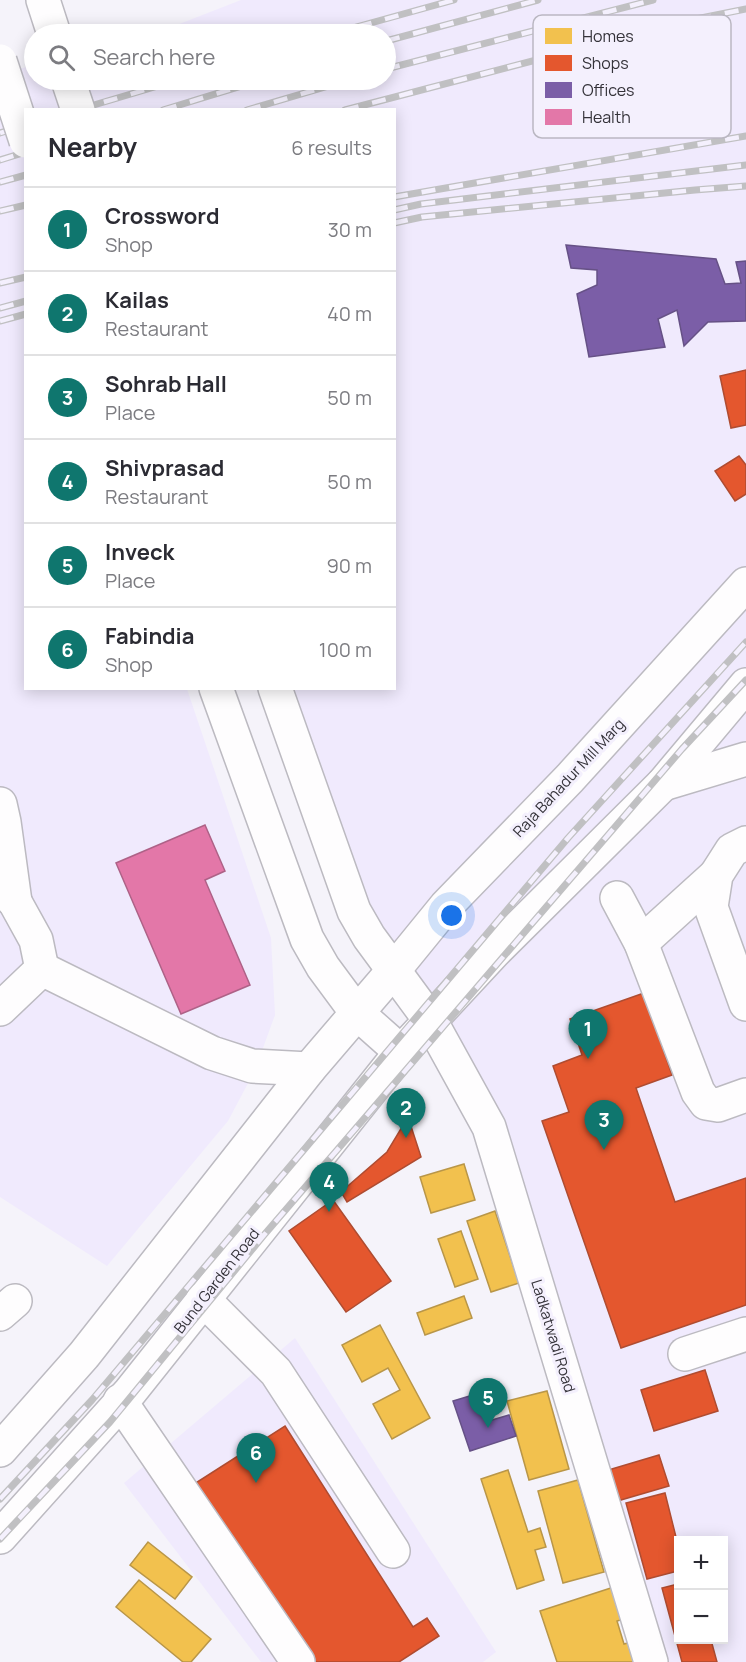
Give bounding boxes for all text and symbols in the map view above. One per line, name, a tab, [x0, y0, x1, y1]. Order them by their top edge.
legend	[533, 15, 731, 138]
search box	[24, 24, 396, 90]
text: Homes	[582, 25, 634, 47]
icon: search	[45, 41, 78, 74]
text: Search here	[93, 42, 215, 72]
text: Shops	[582, 52, 629, 74]
text: Offices	[582, 79, 635, 101]
text: Health	[582, 106, 631, 128]
text: Nearby	[48, 129, 137, 165]
text: 6 results	[291, 134, 372, 161]
text: Crossword	[105, 201, 219, 231]
text: 1	[63, 216, 72, 243]
text: 30 m	[328, 216, 372, 243]
text: Shop	[105, 231, 153, 258]
text: Kailas	[105, 285, 169, 315]
text: 2	[62, 300, 73, 327]
text: 40 m	[327, 300, 372, 327]
text: Restaurant	[105, 315, 209, 342]
text: Sohrab Hall	[105, 369, 227, 399]
text: 3	[62, 384, 73, 411]
text: 50 m	[327, 384, 372, 411]
text: Place	[105, 399, 155, 426]
text: Shivprasad	[105, 453, 224, 483]
text: 4	[61, 468, 74, 495]
text: 50 m	[327, 468, 372, 495]
text: Restaurant	[105, 483, 209, 510]
text: Inveck	[105, 537, 174, 567]
text: 5	[62, 552, 73, 579]
text: 90 m	[326, 552, 372, 579]
text: Place	[105, 567, 155, 594]
text: Fabindia	[105, 621, 194, 651]
text: 6	[61, 636, 74, 663]
text: 100 m	[319, 636, 372, 663]
text: Shop	[105, 651, 153, 678]
street label: Raja Bahadur Mill Marg	[508, 714, 629, 841]
your location	[437, 901, 466, 930]
pin: 1	[568, 1010, 608, 1059]
pin: 2	[386, 1088, 426, 1138]
pin: 3	[584, 1100, 624, 1150]
pin: 4	[310, 1162, 348, 1212]
street label: Bund Garden Road	[169, 1224, 264, 1338]
street label: Ladkatwadi Road	[526, 1277, 581, 1395]
pin: 5	[468, 1378, 508, 1428]
pin: 6	[236, 1434, 276, 1483]
map controls	[674, 1536, 728, 1644]
button: +	[674, 1536, 728, 1590]
button: −	[674, 1590, 728, 1644]

